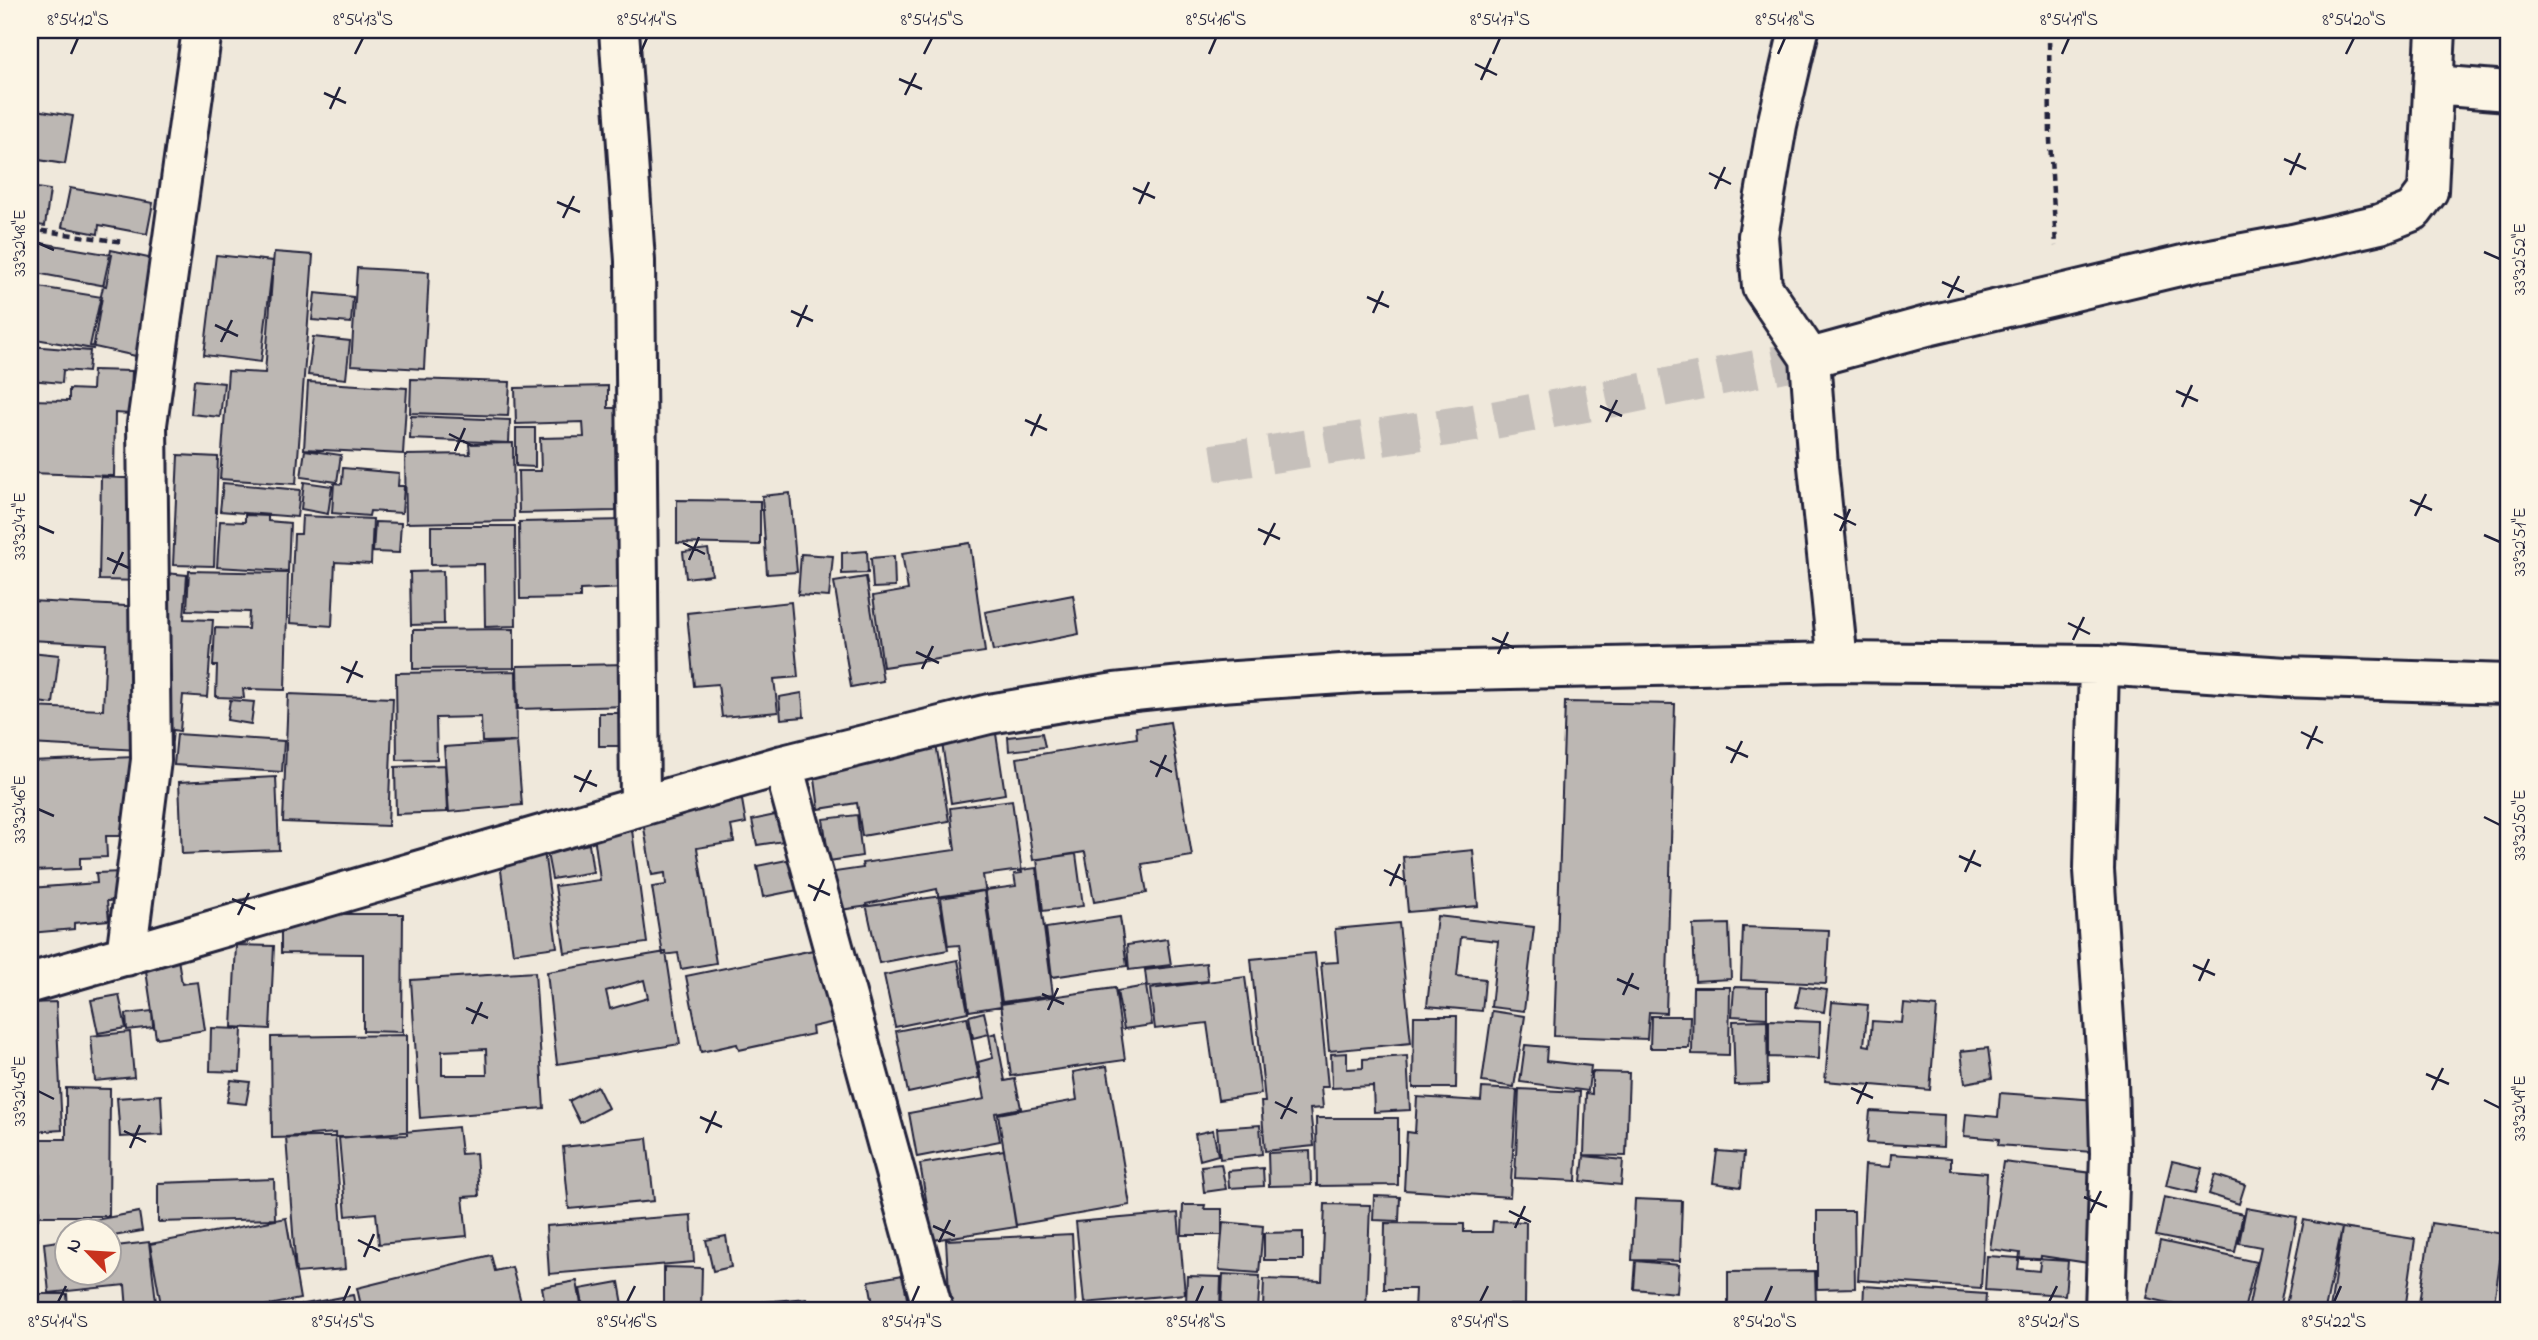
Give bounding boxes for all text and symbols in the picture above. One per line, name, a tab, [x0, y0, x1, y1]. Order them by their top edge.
text: 8°54'12"S	[47, 8, 109, 34]
text: 8°54'13"S	[333, 8, 393, 34]
text: 8°54'14"S	[617, 8, 677, 34]
text: 8°54'15"S	[901, 8, 963, 34]
text: 8°54'16"S	[1186, 8, 1246, 34]
text: 8°54'17"S	[1470, 8, 1530, 34]
text: 8°54'18"S	[1755, 8, 1815, 34]
text: 8°54'19"S	[2040, 8, 2098, 34]
text: 8°54'20"S	[2322, 8, 2386, 34]
text: 33°32'48"E	[8, 209, 34, 277]
text: 33°32'52"E	[2508, 223, 2534, 295]
text: 33°32'47"E	[8, 492, 34, 560]
text: 33°32'51"E	[2508, 507, 2534, 577]
text: 33°32'46"E	[8, 775, 34, 843]
text: 33°32'50"E	[2508, 789, 2534, 861]
text: 33°32'45"E	[8, 1056, 34, 1126]
text: 33°32'49"E	[2508, 1075, 2534, 1141]
north arrow	[52, 1218, 122, 1288]
text: N	[60, 1234, 90, 1257]
text: 8°54'14"S	[28, 1310, 88, 1336]
text: 8°54'15"S	[312, 1310, 374, 1336]
text: 8°54'16"S	[597, 1310, 657, 1336]
text: 8°54'17"S	[882, 1310, 942, 1336]
text: 8°54'18"S	[1166, 1310, 1226, 1336]
text: 8°54'19"S	[1451, 1310, 1509, 1336]
text: 8°54'20"S	[1733, 1310, 1797, 1336]
text: 8°54'21"S	[2018, 1310, 2080, 1336]
text: 8°54'22"S	[2302, 1310, 2366, 1336]

